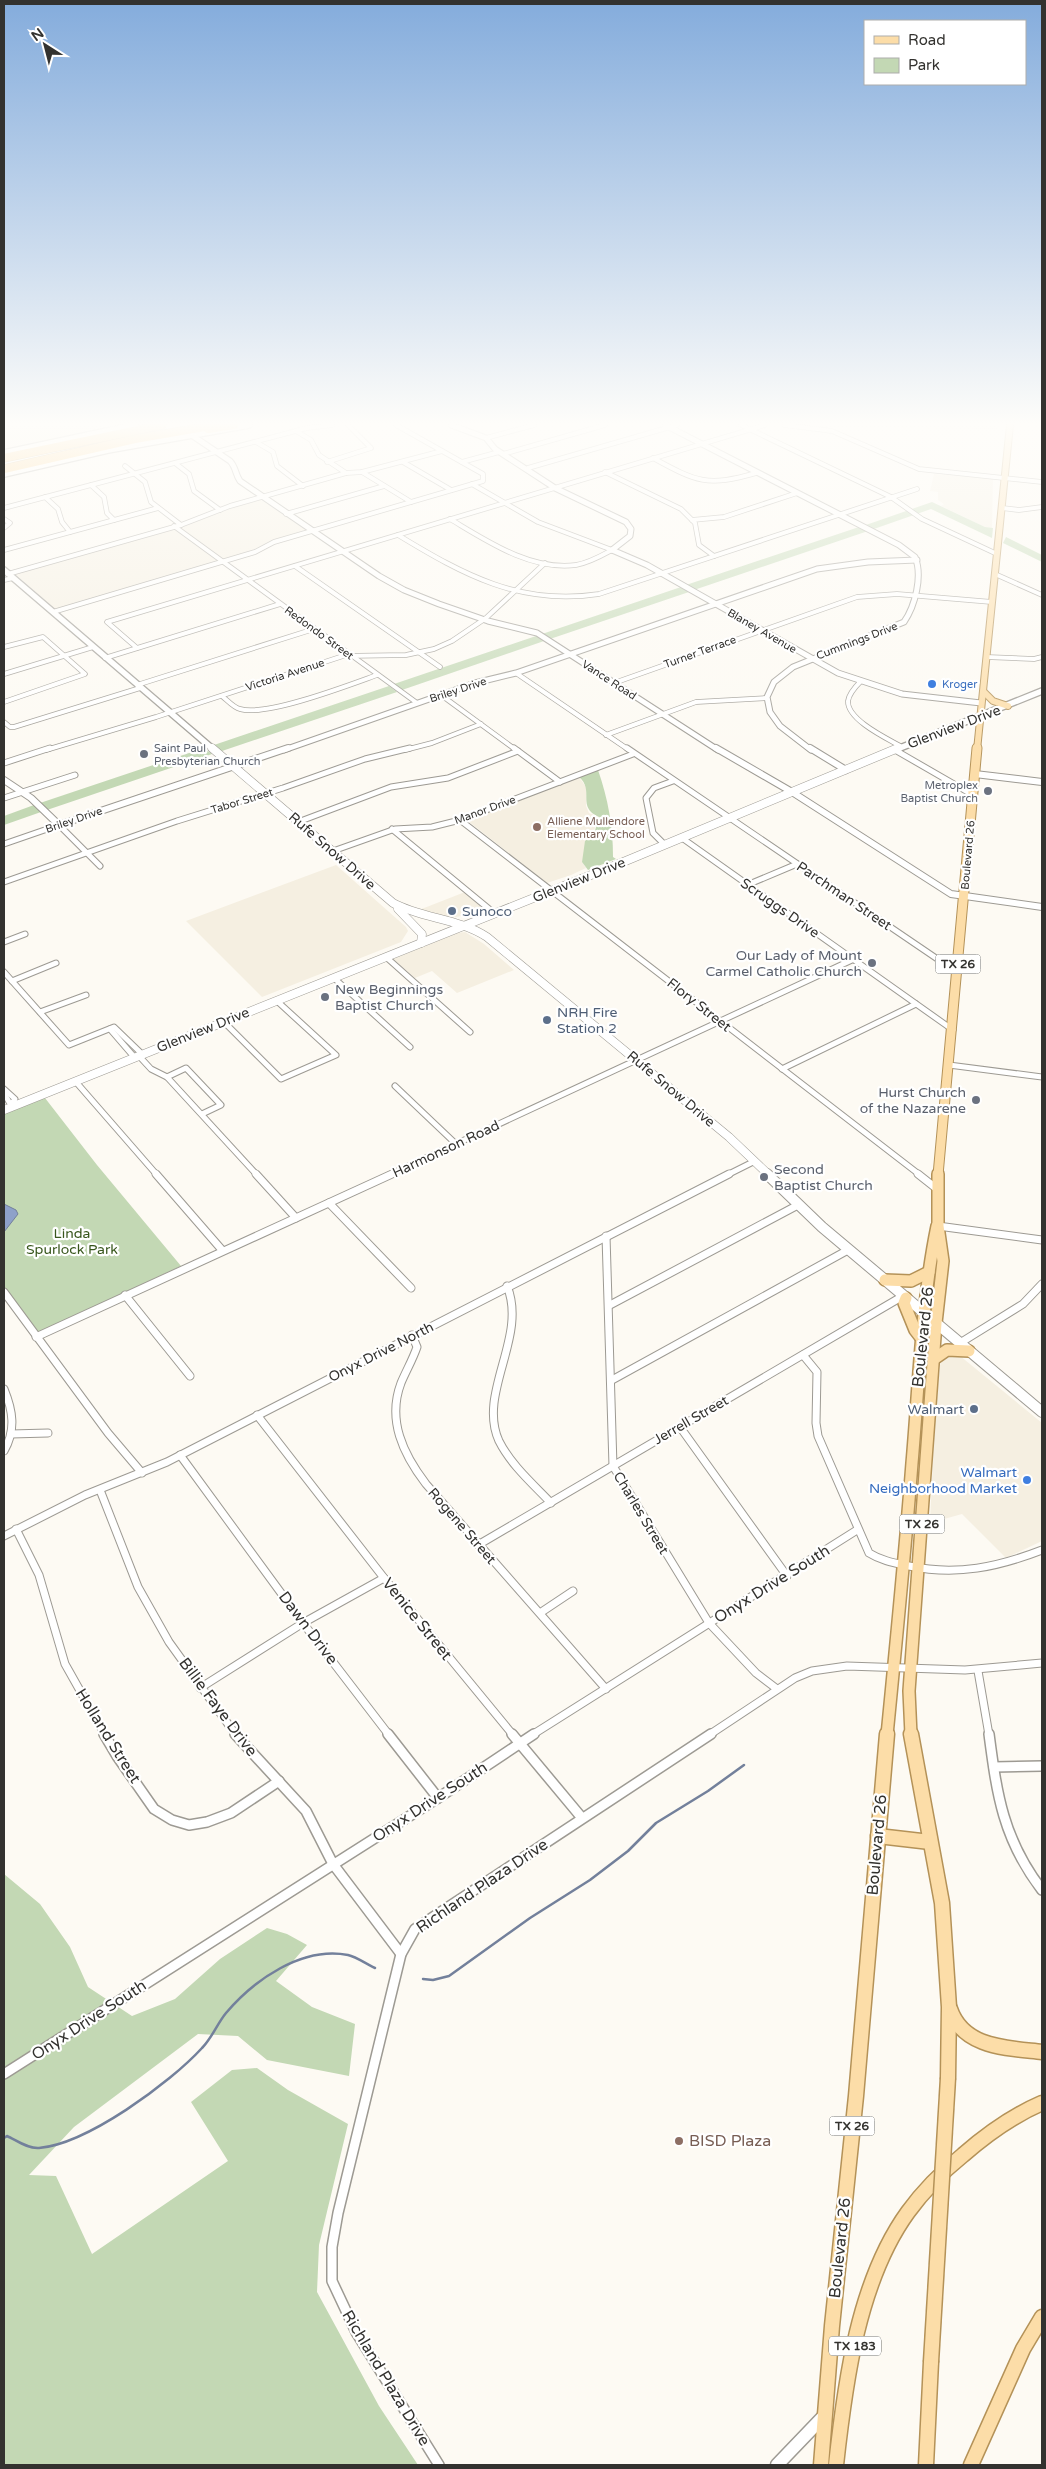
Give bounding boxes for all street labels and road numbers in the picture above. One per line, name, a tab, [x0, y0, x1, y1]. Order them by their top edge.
street label: Redondo Street	[282, 604, 356, 662]
street label: Blaney Avenue	[725, 606, 799, 656]
street label: Cummings Drive	[815, 620, 899, 662]
street label: Turner Terrace	[662, 633, 738, 671]
street label: Victoria Avenue	[244, 656, 326, 694]
street label: Vance Road	[579, 658, 639, 702]
street label: Briley Drive	[428, 675, 488, 705]
street label: Glenview Drive	[905, 701, 1003, 753]
street label: Tabor Street	[209, 785, 275, 817]
street label: Manor Drive	[453, 793, 517, 827]
street label: Briley Drive	[44, 804, 104, 836]
street label: Rufe Snow Drive	[285, 809, 379, 893]
street label: Boulevard 26	[958, 820, 978, 890]
street label: Glenview Drive	[530, 854, 628, 906]
street label: Parchman Street	[793, 858, 895, 934]
street label: Scruggs Drive	[737, 875, 823, 942]
road number: TX 26	[936, 954, 980, 974]
street label: Flory Street	[663, 975, 735, 1036]
street label: Glenview Drive	[154, 1004, 252, 1056]
street label: Rufe Snow Drive	[624, 1047, 719, 1131]
street label: Harmonson Road	[390, 1117, 502, 1181]
street label: Boulevard 26	[908, 1286, 938, 1388]
street label: Onyx Drive North	[326, 1318, 436, 1386]
street label: Jerrell Street	[651, 1391, 732, 1448]
street label: Charles Street	[610, 1469, 673, 1558]
street label: Rogene Street	[424, 1484, 500, 1568]
road number: TX 26	[900, 1515, 944, 1534]
street label: Onyx Drive South	[710, 1540, 834, 1628]
street label: Venice Street	[378, 1574, 456, 1664]
street label: Dawn Drive	[274, 1587, 342, 1669]
street label: Billie Faye Drive	[174, 1654, 262, 1760]
street label: Holland Street	[71, 1685, 145, 1787]
street label: Onyx Drive South	[369, 1757, 491, 1847]
street label: Boulevard 26	[863, 1794, 891, 1896]
street label: Richland Plaza Drive	[412, 1834, 552, 1938]
street label: Onyx Drive South	[28, 1975, 150, 2065]
road number: TX 26	[830, 2116, 874, 2136]
street label: Boulevard 26	[825, 2197, 855, 2299]
street label: Richland Plaza Drive	[338, 2307, 434, 2449]
road number: TX 183	[829, 2336, 881, 2356]

